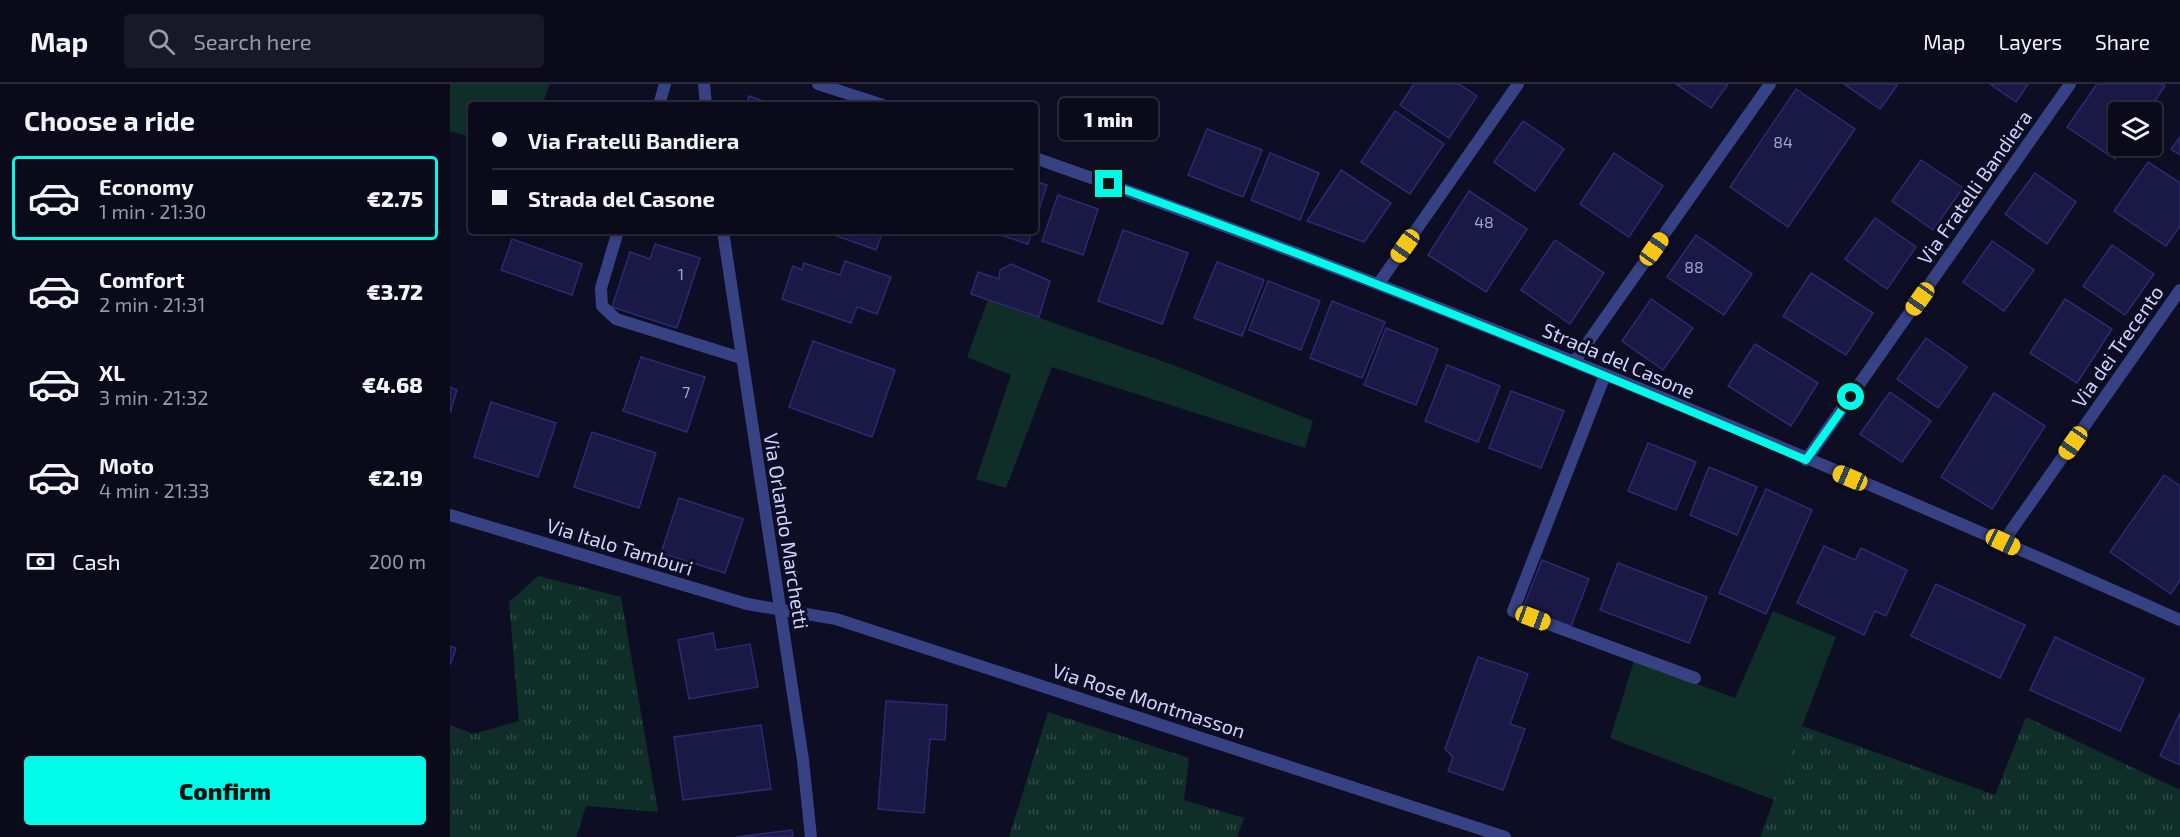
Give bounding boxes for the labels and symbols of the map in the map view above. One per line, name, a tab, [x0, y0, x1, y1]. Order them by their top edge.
callout: 1 min	[1060, 97, 1158, 139]
street label: Via Fratelli Bandiera	[1912, 105, 2036, 269]
house number: 84	[1773, 132, 1793, 151]
route end	[1095, 170, 1122, 197]
house number: 48	[1474, 212, 1494, 231]
car	[1387, 226, 1423, 266]
car	[1636, 229, 1672, 269]
house number: 88	[1684, 257, 1704, 276]
house number: 1	[678, 264, 684, 283]
car	[1902, 279, 1938, 319]
street label: Via dei Trecento	[2066, 281, 2168, 411]
street label: Strada del Casone	[1539, 317, 1699, 403]
house number: 7	[682, 382, 690, 401]
route start	[1837, 383, 1864, 410]
car	[2055, 423, 2091, 463]
street label: Via Orlando Marchetti	[760, 431, 814, 631]
car	[1830, 463, 1870, 493]
street label: Via Italo Tamburi	[544, 512, 696, 580]
car	[1983, 526, 2023, 558]
car	[1513, 603, 1553, 633]
street label: Via Rose Montmasson	[1049, 657, 1249, 743]

